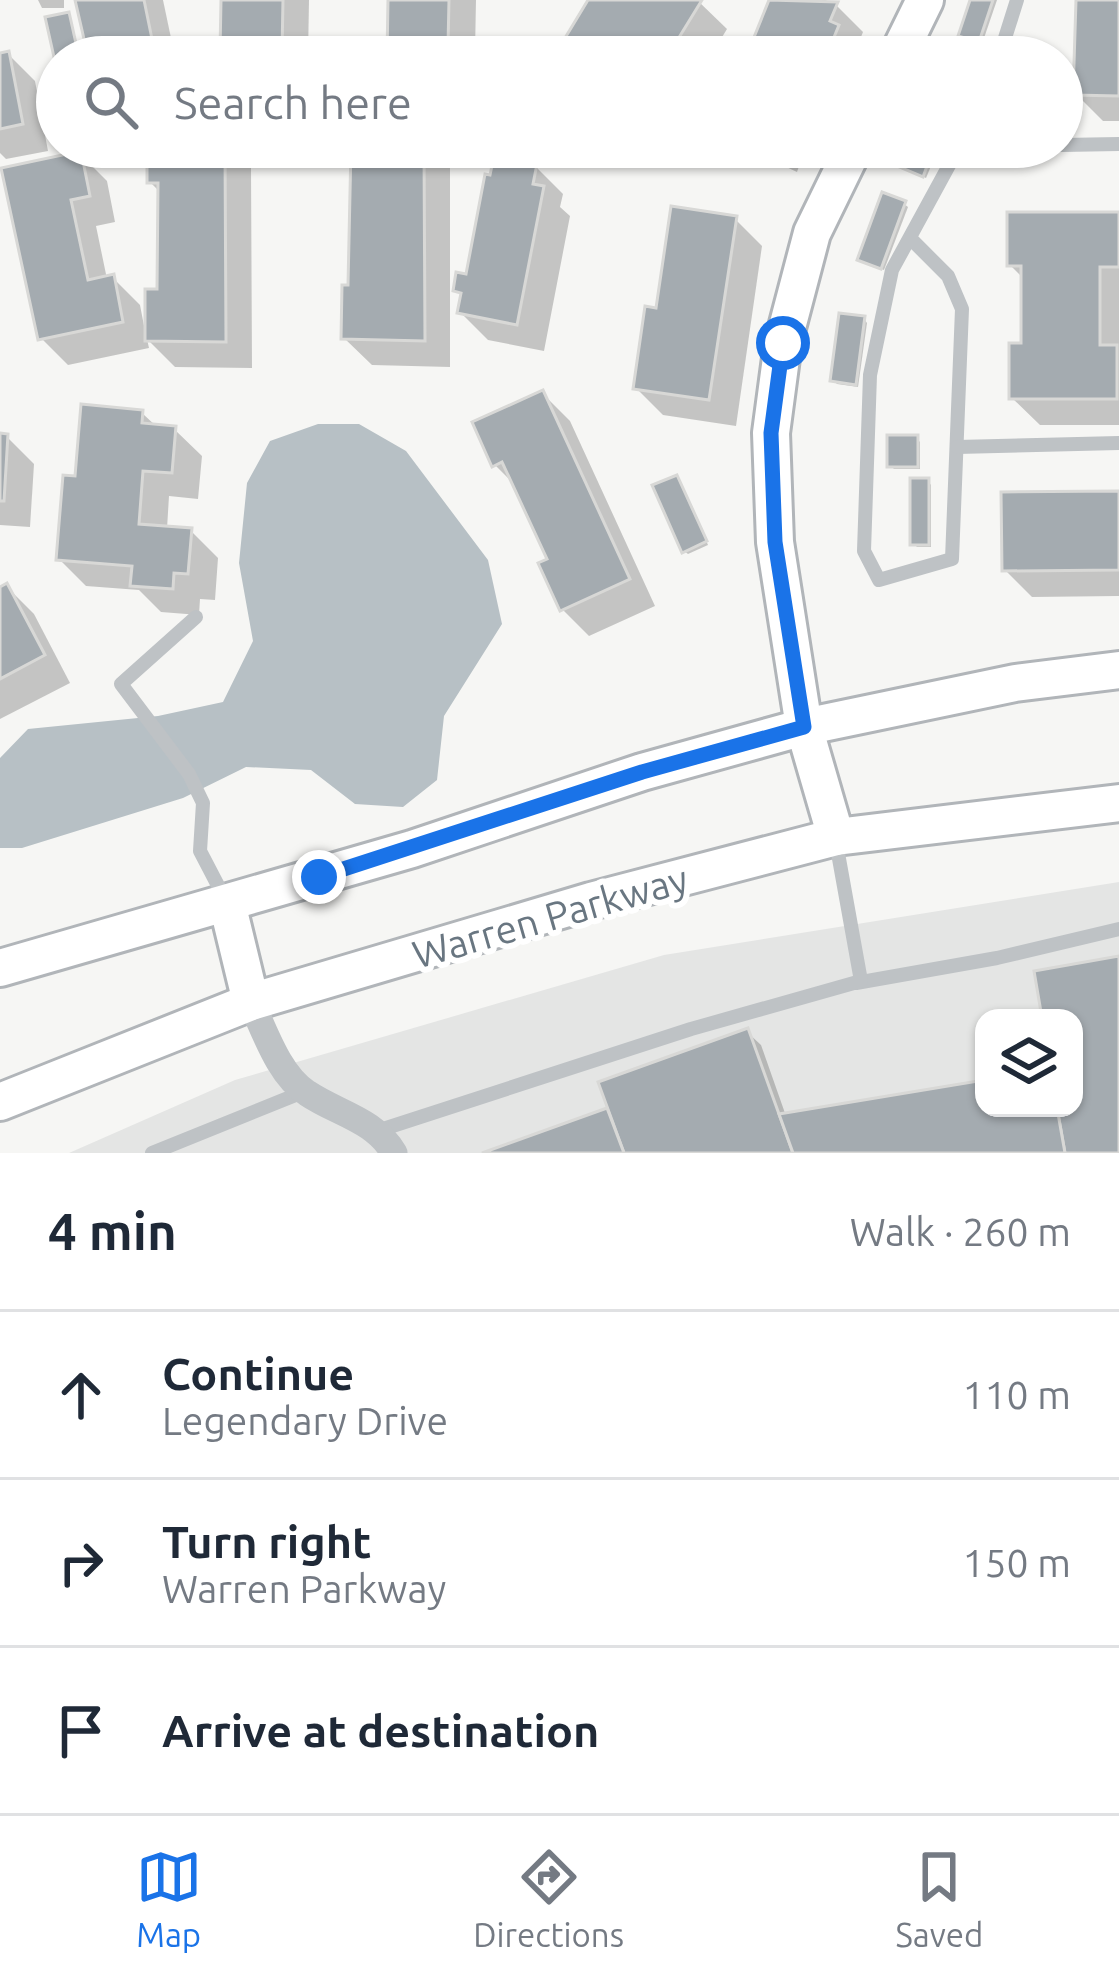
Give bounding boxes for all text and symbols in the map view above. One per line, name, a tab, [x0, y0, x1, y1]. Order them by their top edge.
search box	[36, 36, 1083, 168]
icon: search	[78, 69, 144, 135]
text: Search here	[174, 77, 412, 128]
route start	[756, 316, 810, 370]
route end	[292, 850, 346, 904]
street label: Warren Parkway	[407, 856, 693, 976]
map controls	[975, 1009, 1083, 1117]
button: layers	[975, 1009, 1083, 1117]
text: 4 min	[48, 1202, 177, 1260]
text: Walk · 260 m	[850, 1210, 1071, 1253]
text: Continue	[162, 1348, 354, 1399]
icon: ahead	[48, 1362, 114, 1428]
text: 110 m	[962, 1373, 1071, 1416]
text: Legendary Drive	[162, 1399, 448, 1442]
text: Turn right	[162, 1516, 371, 1567]
icon: right	[48, 1530, 114, 1596]
text: 150 m	[962, 1541, 1071, 1584]
text: Warren Parkway	[162, 1567, 446, 1610]
icon: arrive	[48, 1698, 114, 1764]
text: Arrive at destination	[162, 1705, 599, 1756]
tab: Map	[136, 1844, 202, 1953]
tab: Directions	[473, 1844, 624, 1953]
tab: Saved	[895, 1844, 983, 1953]

